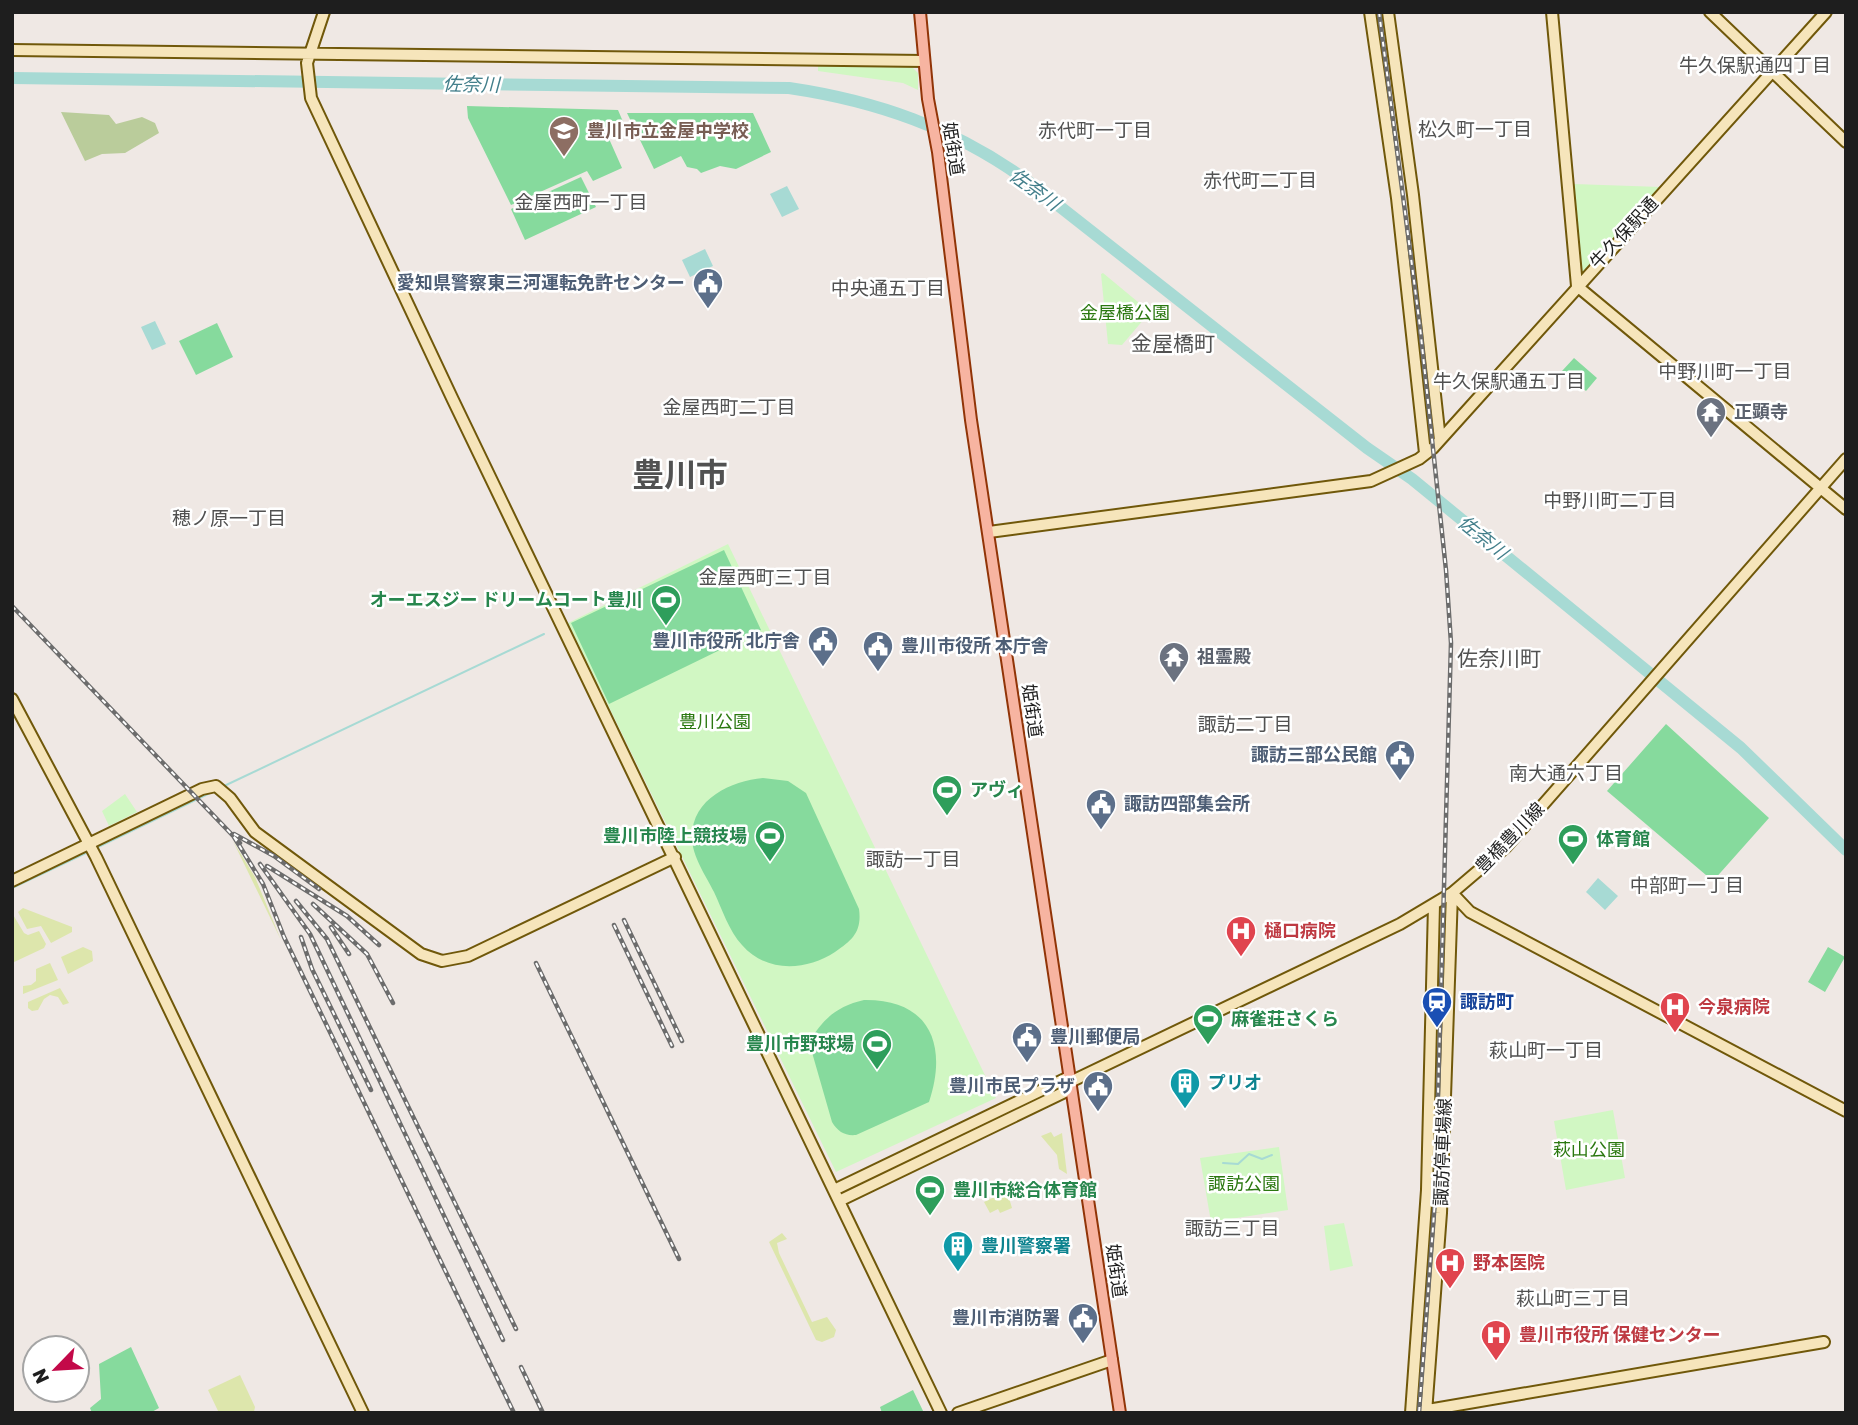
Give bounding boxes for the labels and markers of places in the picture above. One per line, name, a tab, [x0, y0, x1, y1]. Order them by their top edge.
school or university icon: 豊川市立金屋中学校	[547, 114, 581, 158]
place label: 豊川市立金屋中学校	[587, 120, 749, 142]
public building icon: 愛知県警察東三河運転免許センター	[691, 266, 725, 310]
place label: 愛知県警察東三河運転免許センター	[397, 272, 685, 294]
temple icon: 正顕寺	[1694, 395, 1728, 439]
place label: 正顕寺	[1734, 401, 1788, 423]
sports icon: オーエスジー ドリームコート豊川	[649, 583, 683, 627]
place label: オーエスジー ドリームコート豊川	[370, 589, 643, 611]
public building icon: 豊川市役所 北庁舎	[806, 624, 840, 668]
public building icon: 豊川市役所 本庁舎	[861, 629, 895, 673]
place label: 豊川市役所 北庁舎	[652, 630, 800, 652]
place label: 豊川市役所 本庁舎	[901, 635, 1049, 657]
temple icon: 祖霊殿	[1157, 640, 1191, 684]
place label: 祖霊殿	[1197, 646, 1251, 668]
public building icon: 諏訪三部公民館	[1383, 738, 1417, 782]
place label: 諏訪三部公民館	[1251, 744, 1377, 766]
sports icon: アヴィ	[930, 773, 964, 817]
place label: アヴィ	[970, 779, 1024, 801]
public building icon: 諏訪四部集会所	[1084, 787, 1118, 831]
place label: 諏訪四部集会所	[1124, 793, 1250, 815]
sports icon: 豊川市陸上競技場	[753, 819, 787, 863]
sports icon: 体育館	[1556, 822, 1590, 866]
place label: 豊川市陸上競技場	[603, 825, 747, 847]
place label: 体育館	[1596, 828, 1650, 850]
hospital icon: 樋口病院	[1224, 914, 1258, 958]
place label: 樋口病院	[1264, 920, 1336, 942]
station icon: 諏訪町	[1420, 985, 1454, 1029]
hospital icon: 今泉病院	[1658, 990, 1692, 1034]
place label: 諏訪町	[1460, 991, 1514, 1013]
place label: 今泉病院	[1698, 996, 1770, 1018]
sports icon: 麻雀荘さくら	[1191, 1002, 1225, 1046]
place label: 麻雀荘さくら	[1231, 1008, 1339, 1030]
public building icon: 豊川郵便局	[1010, 1020, 1044, 1064]
place label: 豊川郵便局	[1050, 1026, 1140, 1048]
sports icon: 豊川市野球場	[860, 1027, 894, 1071]
place label: 豊川市野球場	[746, 1033, 854, 1055]
building icon: プリオ	[1168, 1066, 1202, 1110]
public building icon: 豊川市民プラザ	[1081, 1069, 1115, 1113]
place label: プリオ	[1208, 1072, 1262, 1094]
place label: 豊川市民プラザ	[949, 1075, 1075, 1097]
sports icon: 豊川市総合体育館	[913, 1173, 947, 1217]
place label: 豊川市総合体育館	[953, 1179, 1097, 1201]
building icon: 豊川警察署	[941, 1229, 975, 1273]
place label: 豊川警察署	[981, 1235, 1071, 1257]
hospital icon: 野本医院	[1433, 1246, 1467, 1290]
place label: 野本医院	[1473, 1252, 1545, 1274]
public building icon: 豊川市消防署	[1066, 1301, 1100, 1345]
place label: 豊川市消防署	[952, 1307, 1060, 1329]
hospital icon: 豊川市役所 保健センター	[1479, 1318, 1513, 1362]
place label: 豊川市役所 保健センター	[1519, 1324, 1721, 1346]

